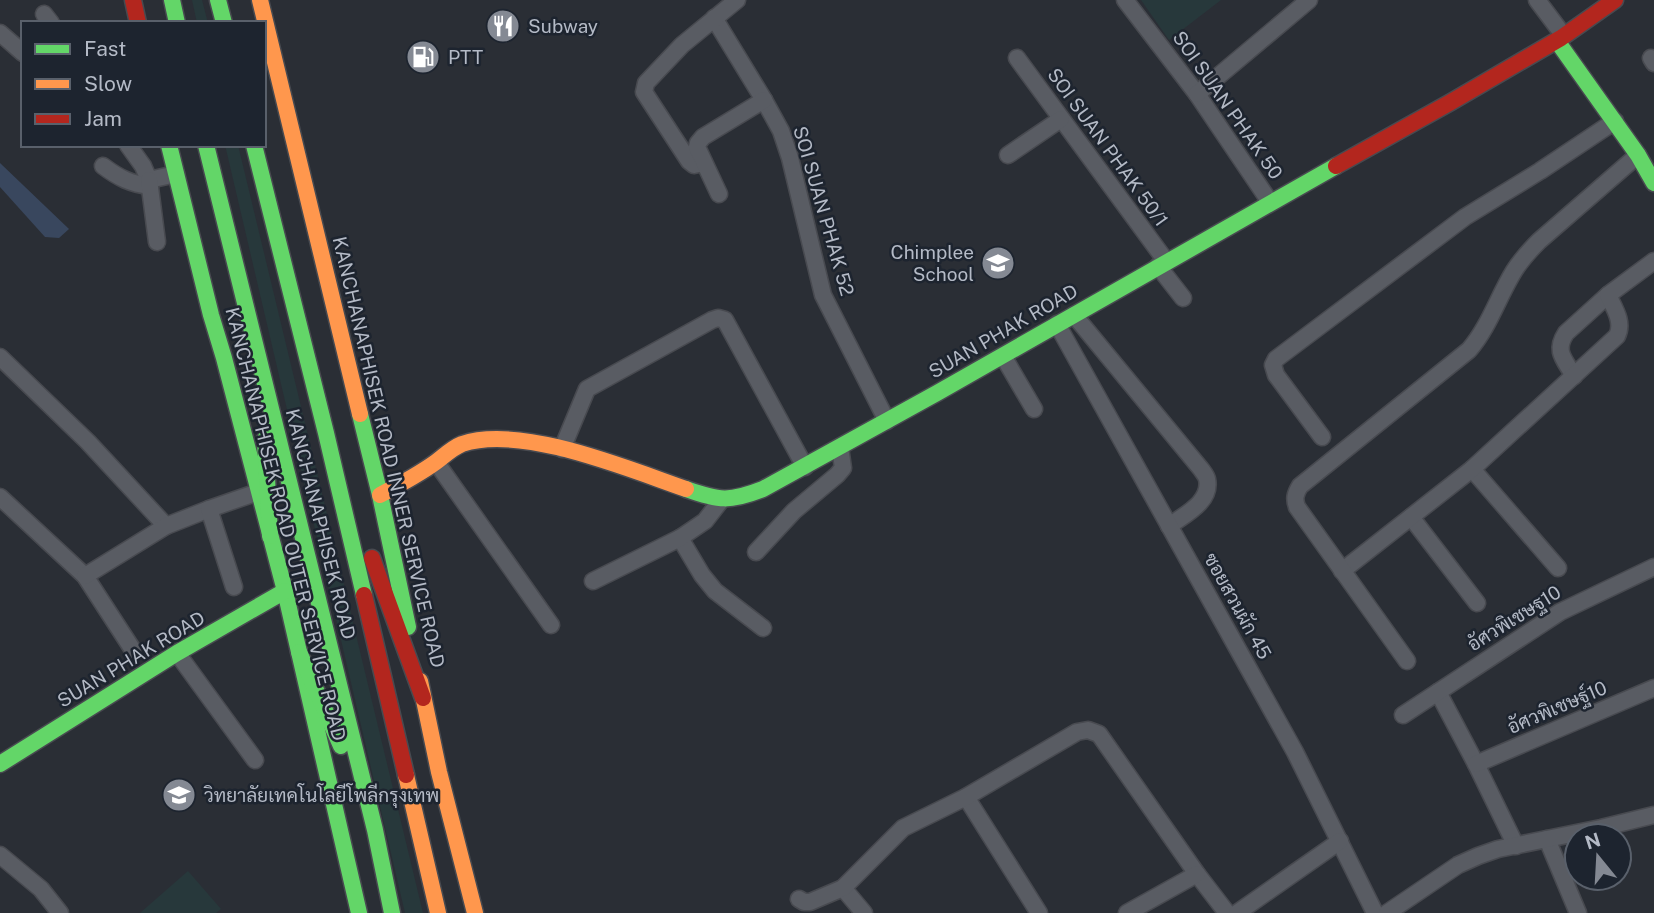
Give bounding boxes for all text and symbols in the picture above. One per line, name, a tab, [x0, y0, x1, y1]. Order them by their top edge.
restaurant icon: Subway	[484, 7, 522, 45]
place label: Subway	[528, 15, 598, 37]
legend	[21, 21, 266, 147]
street label: SOI SUAN PHAK 50	[1169, 27, 1287, 183]
text: Fast	[84, 36, 126, 61]
fuel station icon: PTT	[404, 38, 442, 76]
place label: PTT	[448, 46, 483, 68]
street label: SOI SUAN PHAK 50/1	[1043, 64, 1173, 230]
text: Slow	[84, 71, 132, 96]
text: Jam	[84, 106, 122, 131]
street label: SOI SUAN PHAK 52	[789, 124, 859, 298]
street label: KANCHANAPHISEK ROAD INNER SERVICE ROAD	[329, 234, 449, 670]
place label: Chimplee School	[891, 241, 974, 285]
school or university icon: Chimplee School	[979, 244, 1017, 282]
street label: SUAN PHAK ROAD	[925, 279, 1081, 383]
street label: KANCHANAPHISEK ROAD OUTER SERVICE ROAD	[221, 305, 351, 743]
street label: KANCHANAPHISEK ROAD	[281, 406, 361, 642]
street label: ซอยสวนผัก 45	[1200, 549, 1276, 663]
street label: อัศวพิเชษฐ10	[1463, 581, 1566, 657]
street label: SUAN PHAK ROAD	[53, 606, 209, 712]
street label: อัศวพิเชษฐ์10	[1504, 675, 1611, 740]
school or university icon: วิทยาลัยเทคโนโลยีโพลีกรุงเทพ	[160, 776, 198, 814]
place label: วิทยาลัยเทคโนโลยีโพลีกรุงเทพ	[204, 783, 439, 808]
north arrow	[1563, 822, 1633, 892]
text: N	[1582, 828, 1603, 854]

